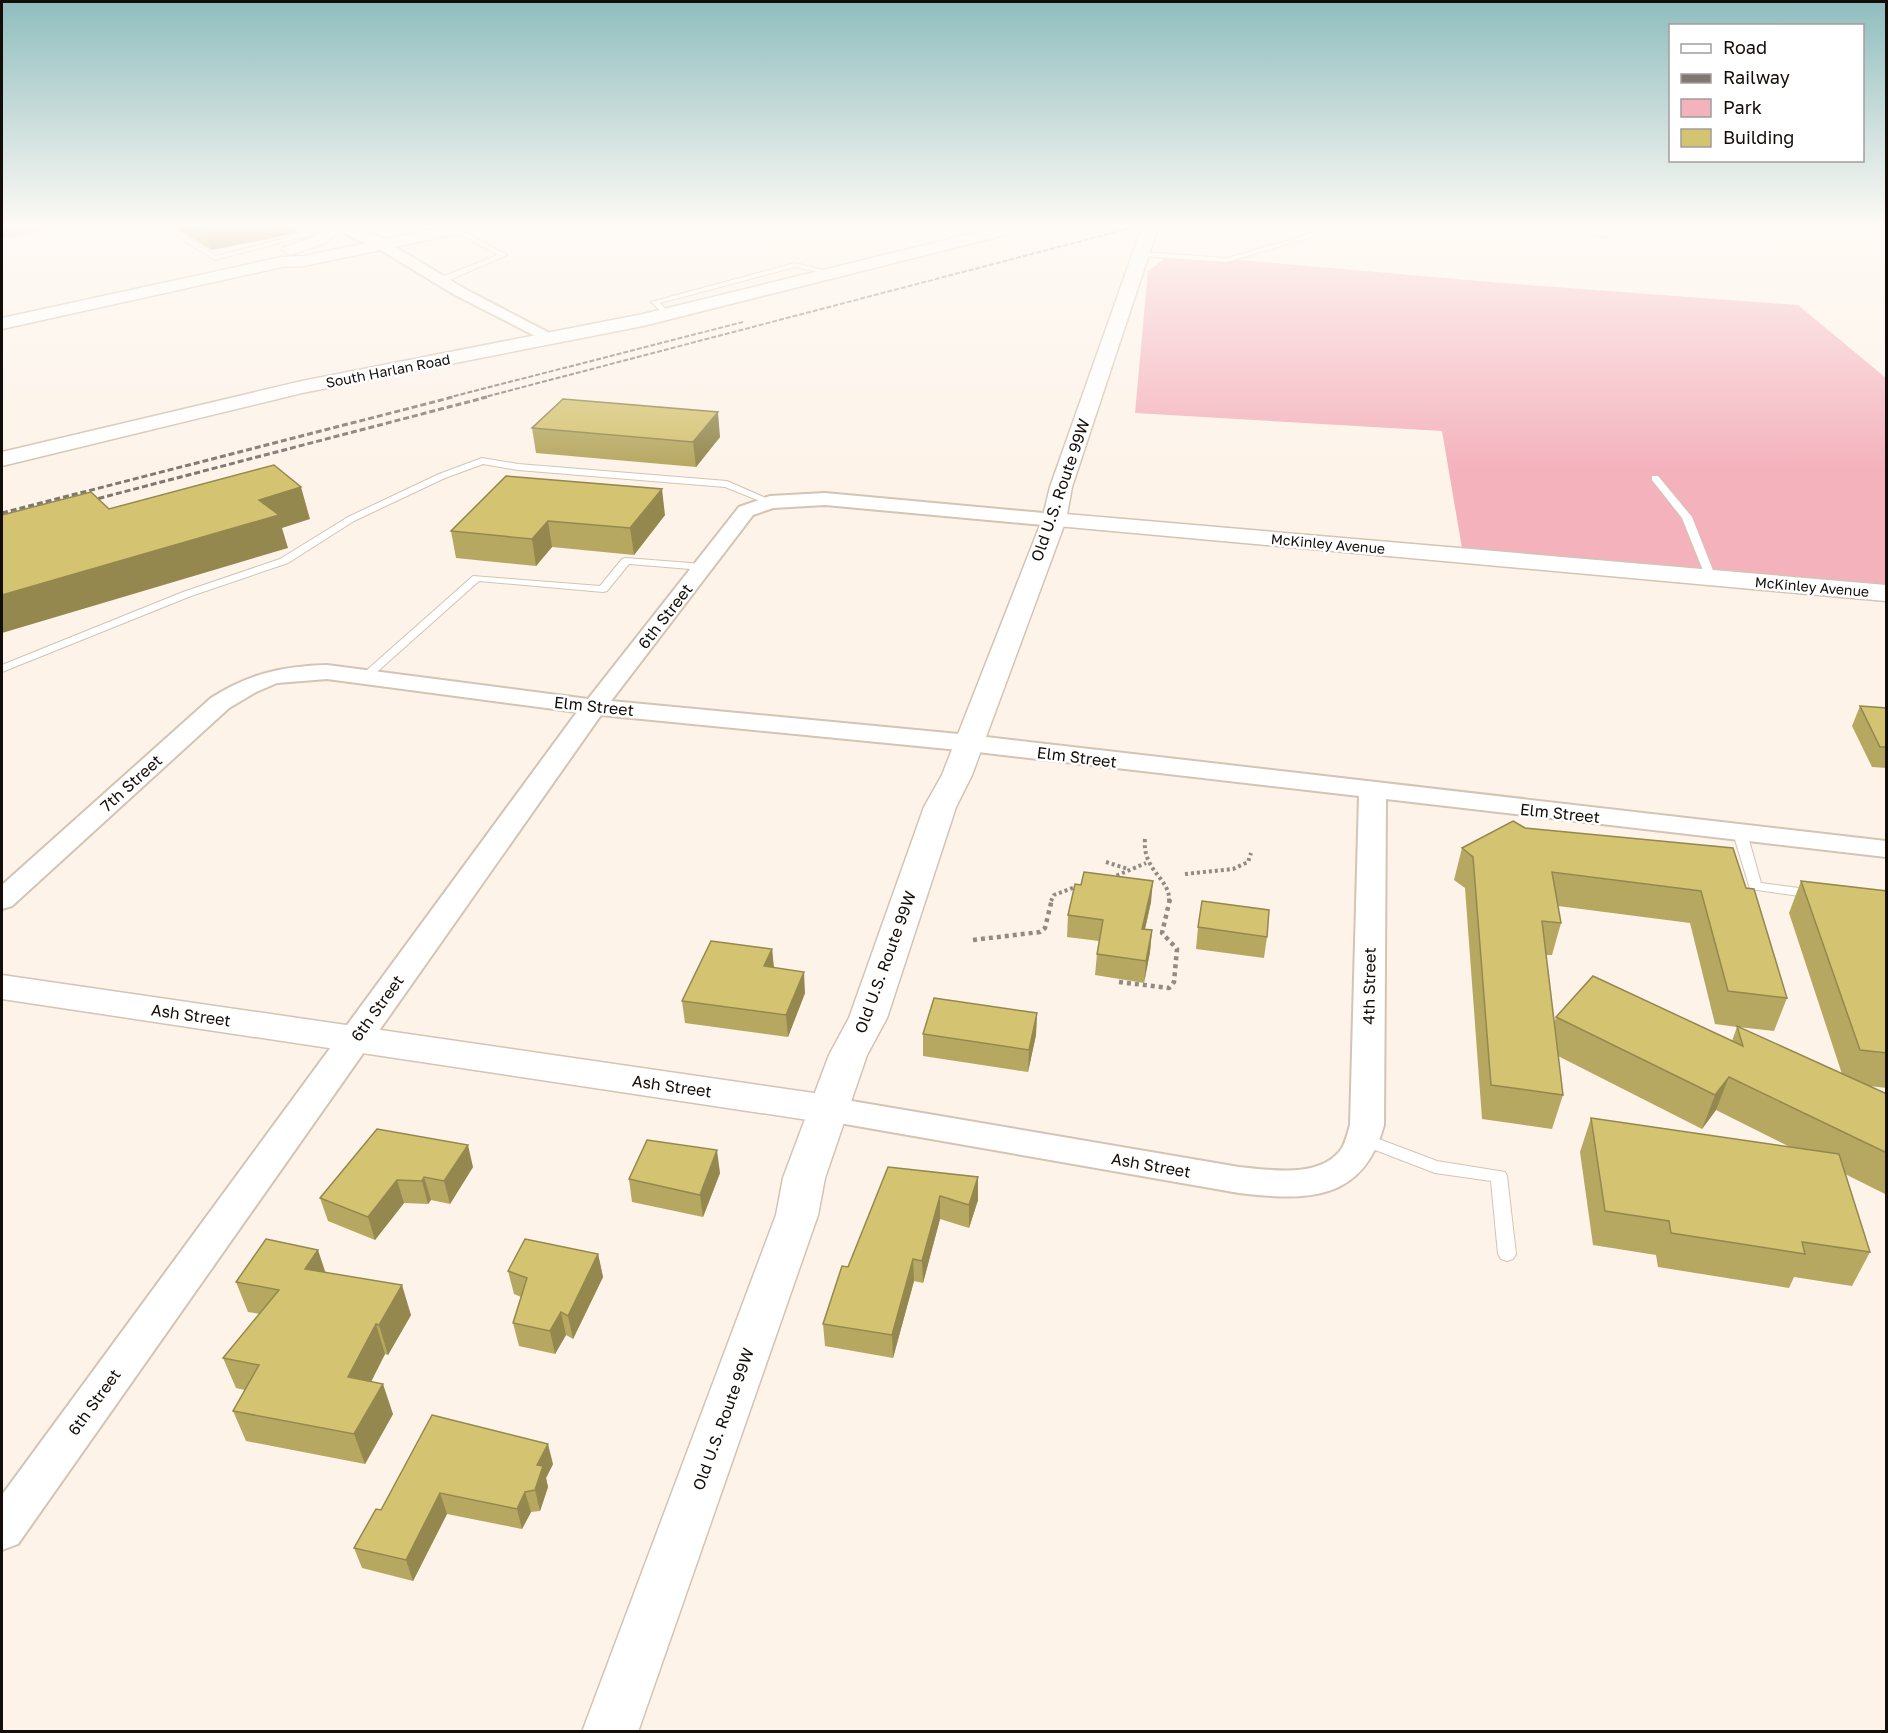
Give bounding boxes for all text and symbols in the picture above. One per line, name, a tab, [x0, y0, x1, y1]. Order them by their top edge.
legend	[1669, 24, 1864, 162]
text: Road	[1723, 36, 1767, 58]
text: Railway	[1723, 66, 1790, 88]
text: Park	[1723, 96, 1762, 118]
text: Building	[1723, 126, 1794, 148]
street label: South Harlan Road	[324, 350, 452, 391]
street label: Old U.S. Route 99W	[1026, 416, 1094, 564]
street label: McKinley Avenue	[1270, 530, 1386, 557]
street label: McKinley Avenue	[1754, 573, 1870, 600]
street label: 6th Street	[633, 579, 697, 653]
street label: Elm Street	[553, 692, 635, 720]
street label: Elm Street	[1036, 742, 1118, 772]
street label: 7th Street	[96, 750, 166, 816]
street label: Elm Street	[1519, 799, 1601, 827]
street label: Old U.S. Route 99W	[850, 888, 920, 1036]
street label: 4th Street	[1358, 947, 1380, 1025]
street label: 6th Street	[346, 971, 408, 1045]
street label: Ash Street	[150, 1000, 232, 1030]
street label: Ash Street	[631, 1071, 713, 1101]
street label: Ash Street	[1110, 1148, 1192, 1182]
street label: Old U.S. Route 99W	[688, 1345, 758, 1493]
street label: 6th Street	[63, 1365, 125, 1439]

